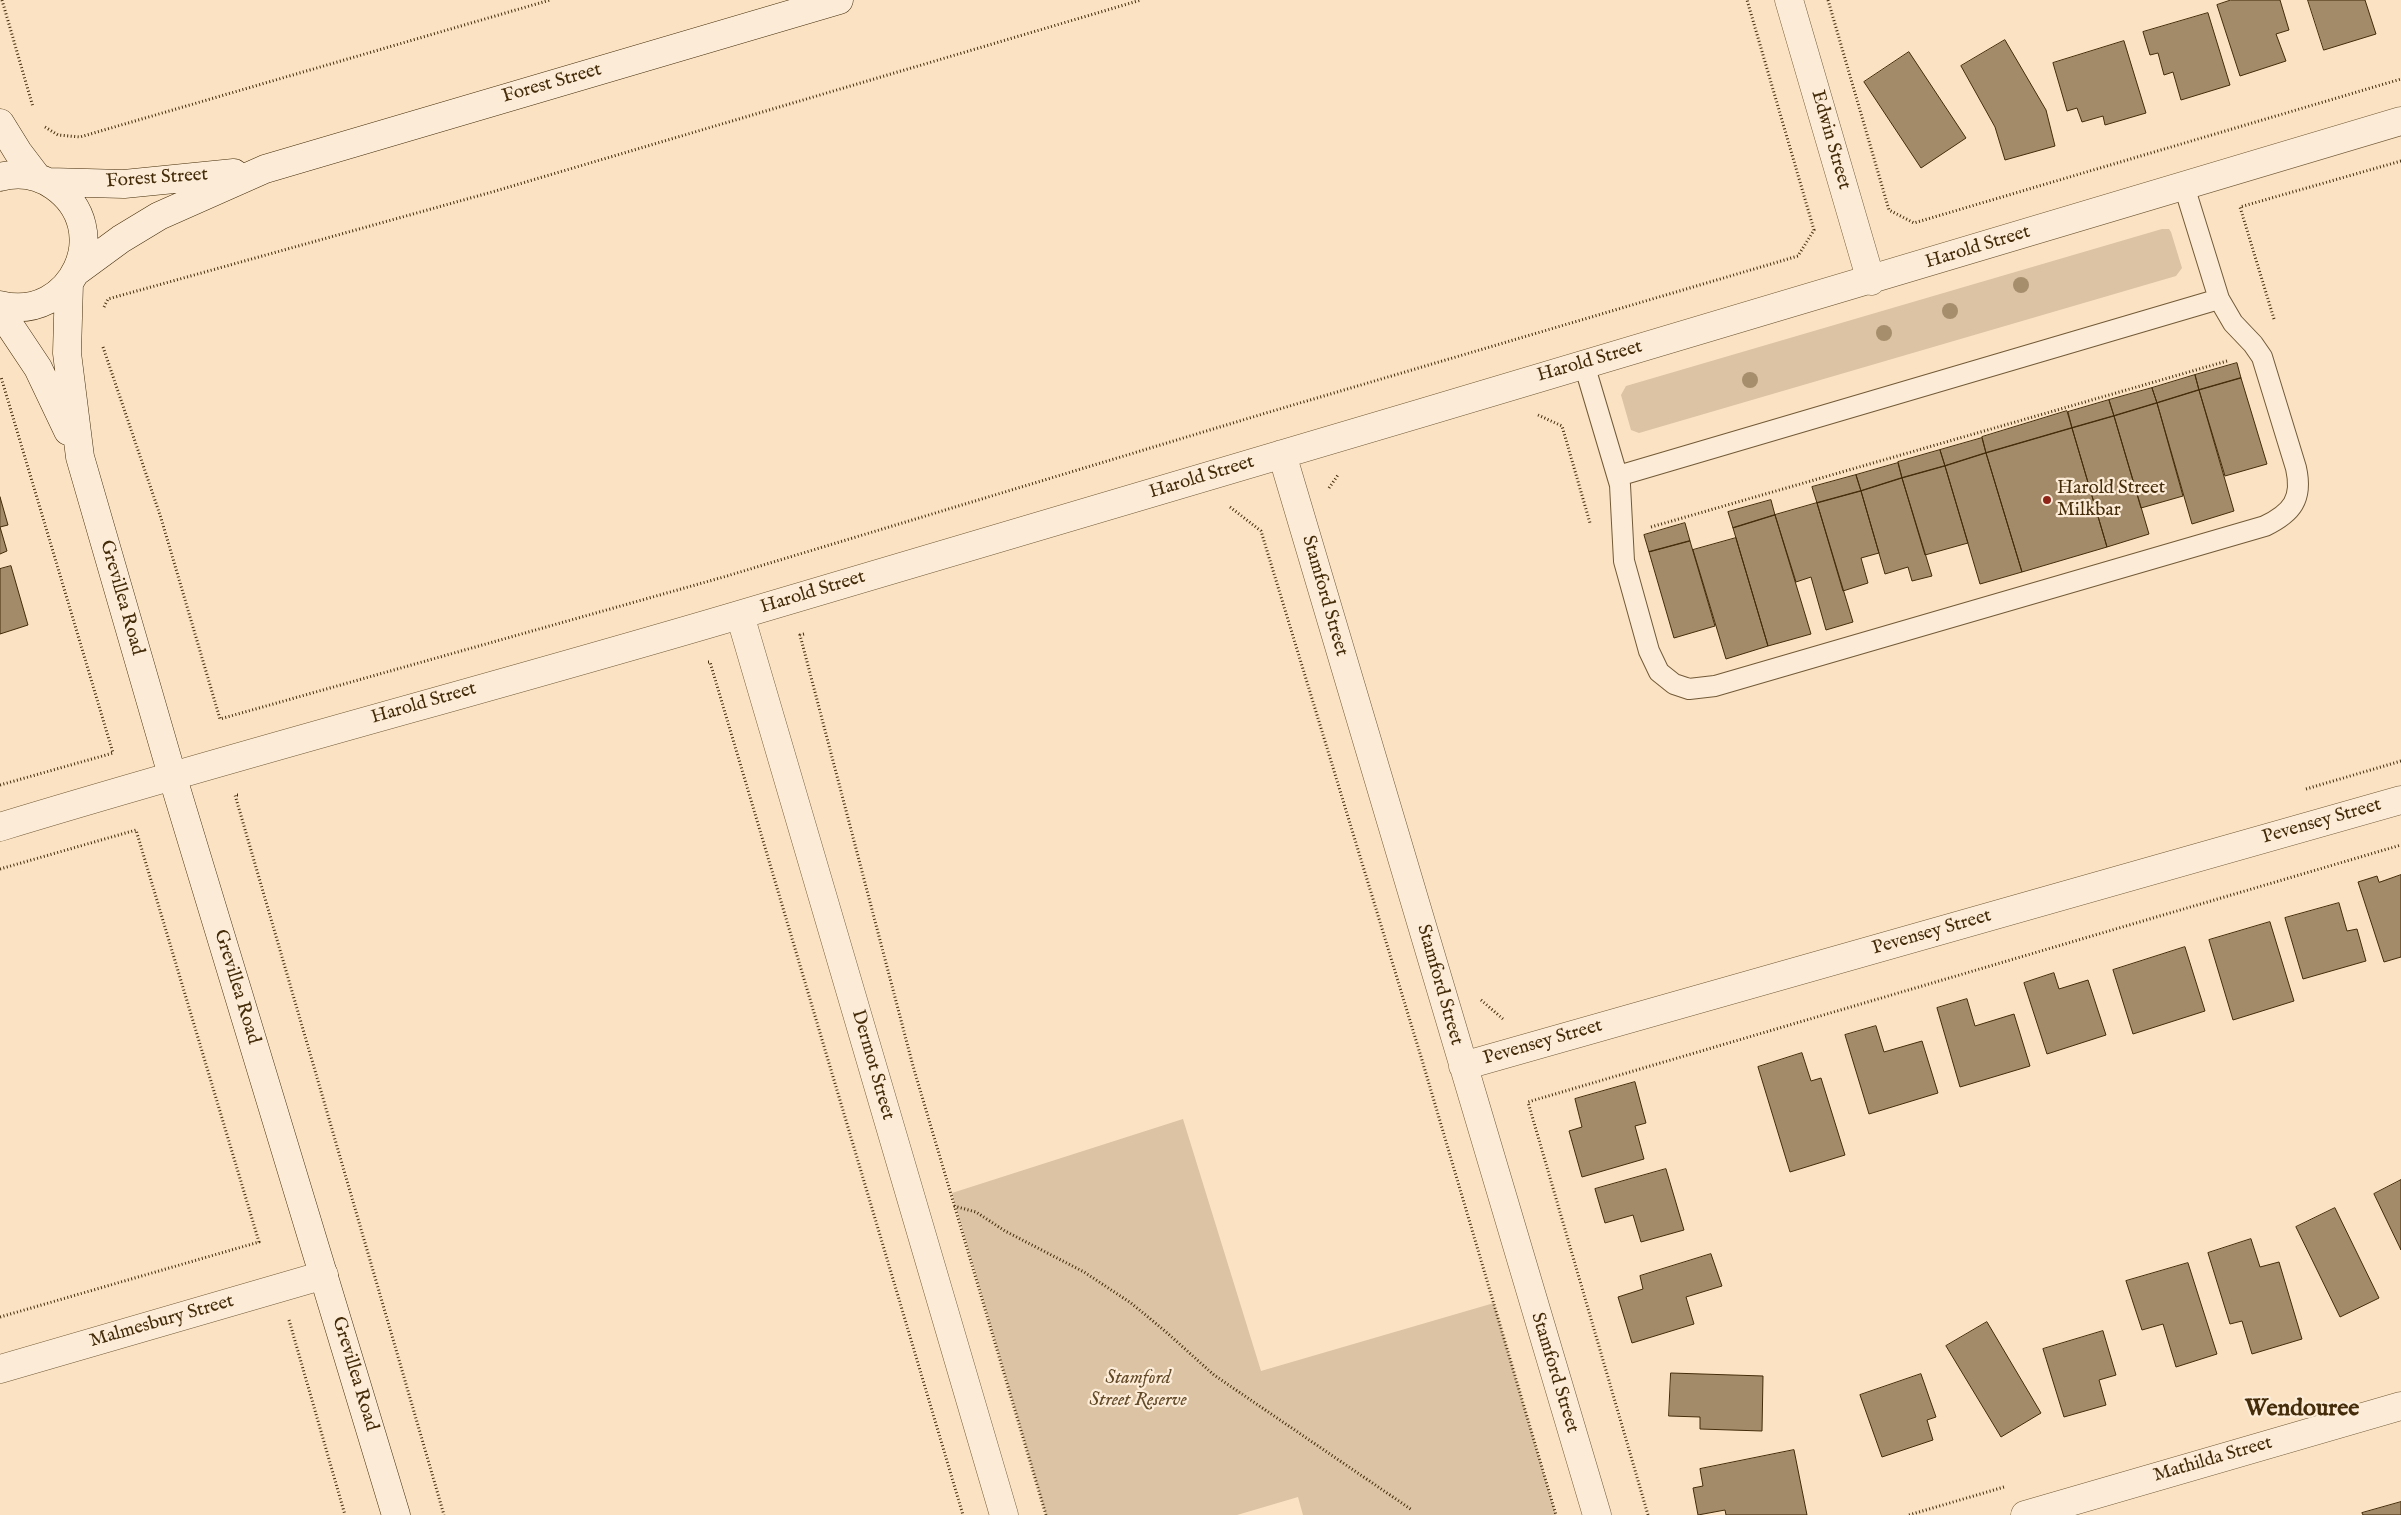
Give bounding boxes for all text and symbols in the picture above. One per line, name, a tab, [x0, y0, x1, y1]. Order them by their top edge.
street label: Forest Street	[500, 59, 604, 109]
street label: Edwin Street	[1805, 88, 1855, 192]
street label: Forest Street	[105, 164, 209, 194]
street label: Harold Street	[1923, 221, 2033, 275]
street label: Harold Street	[1535, 336, 1645, 388]
street label: Harold Street	[1147, 451, 1257, 505]
place label: Harold Street Milkbar	[2057, 478, 2165, 522]
marker: Harold Street Milkbar	[2041, 494, 2053, 506]
street label: Stamford Street	[1296, 533, 1352, 659]
street label: Grevillea Road	[94, 538, 148, 658]
street label: Harold Street	[758, 566, 868, 620]
street label: Harold Street	[369, 678, 479, 730]
street label: Pevensey Street	[2260, 794, 2384, 850]
street label: Pevensey Street	[1870, 905, 1994, 961]
street label: Stamford Street	[1411, 922, 1467, 1048]
street label: Grevillea Road	[208, 927, 264, 1047]
street label: Dermot Street	[845, 1007, 899, 1123]
street label: Pevensey Street	[1481, 1015, 1605, 1071]
street label: Malmesbury Street	[87, 1291, 237, 1353]
street label: Stamford Street	[1525, 1310, 1583, 1436]
street label: Grevillea Road	[326, 1314, 382, 1434]
park label: Stamford Street Reserve	[1089, 1368, 1187, 1412]
district label: Wendouree	[2245, 1396, 2359, 1424]
street label: Mathilda Street	[2151, 1432, 2275, 1488]

